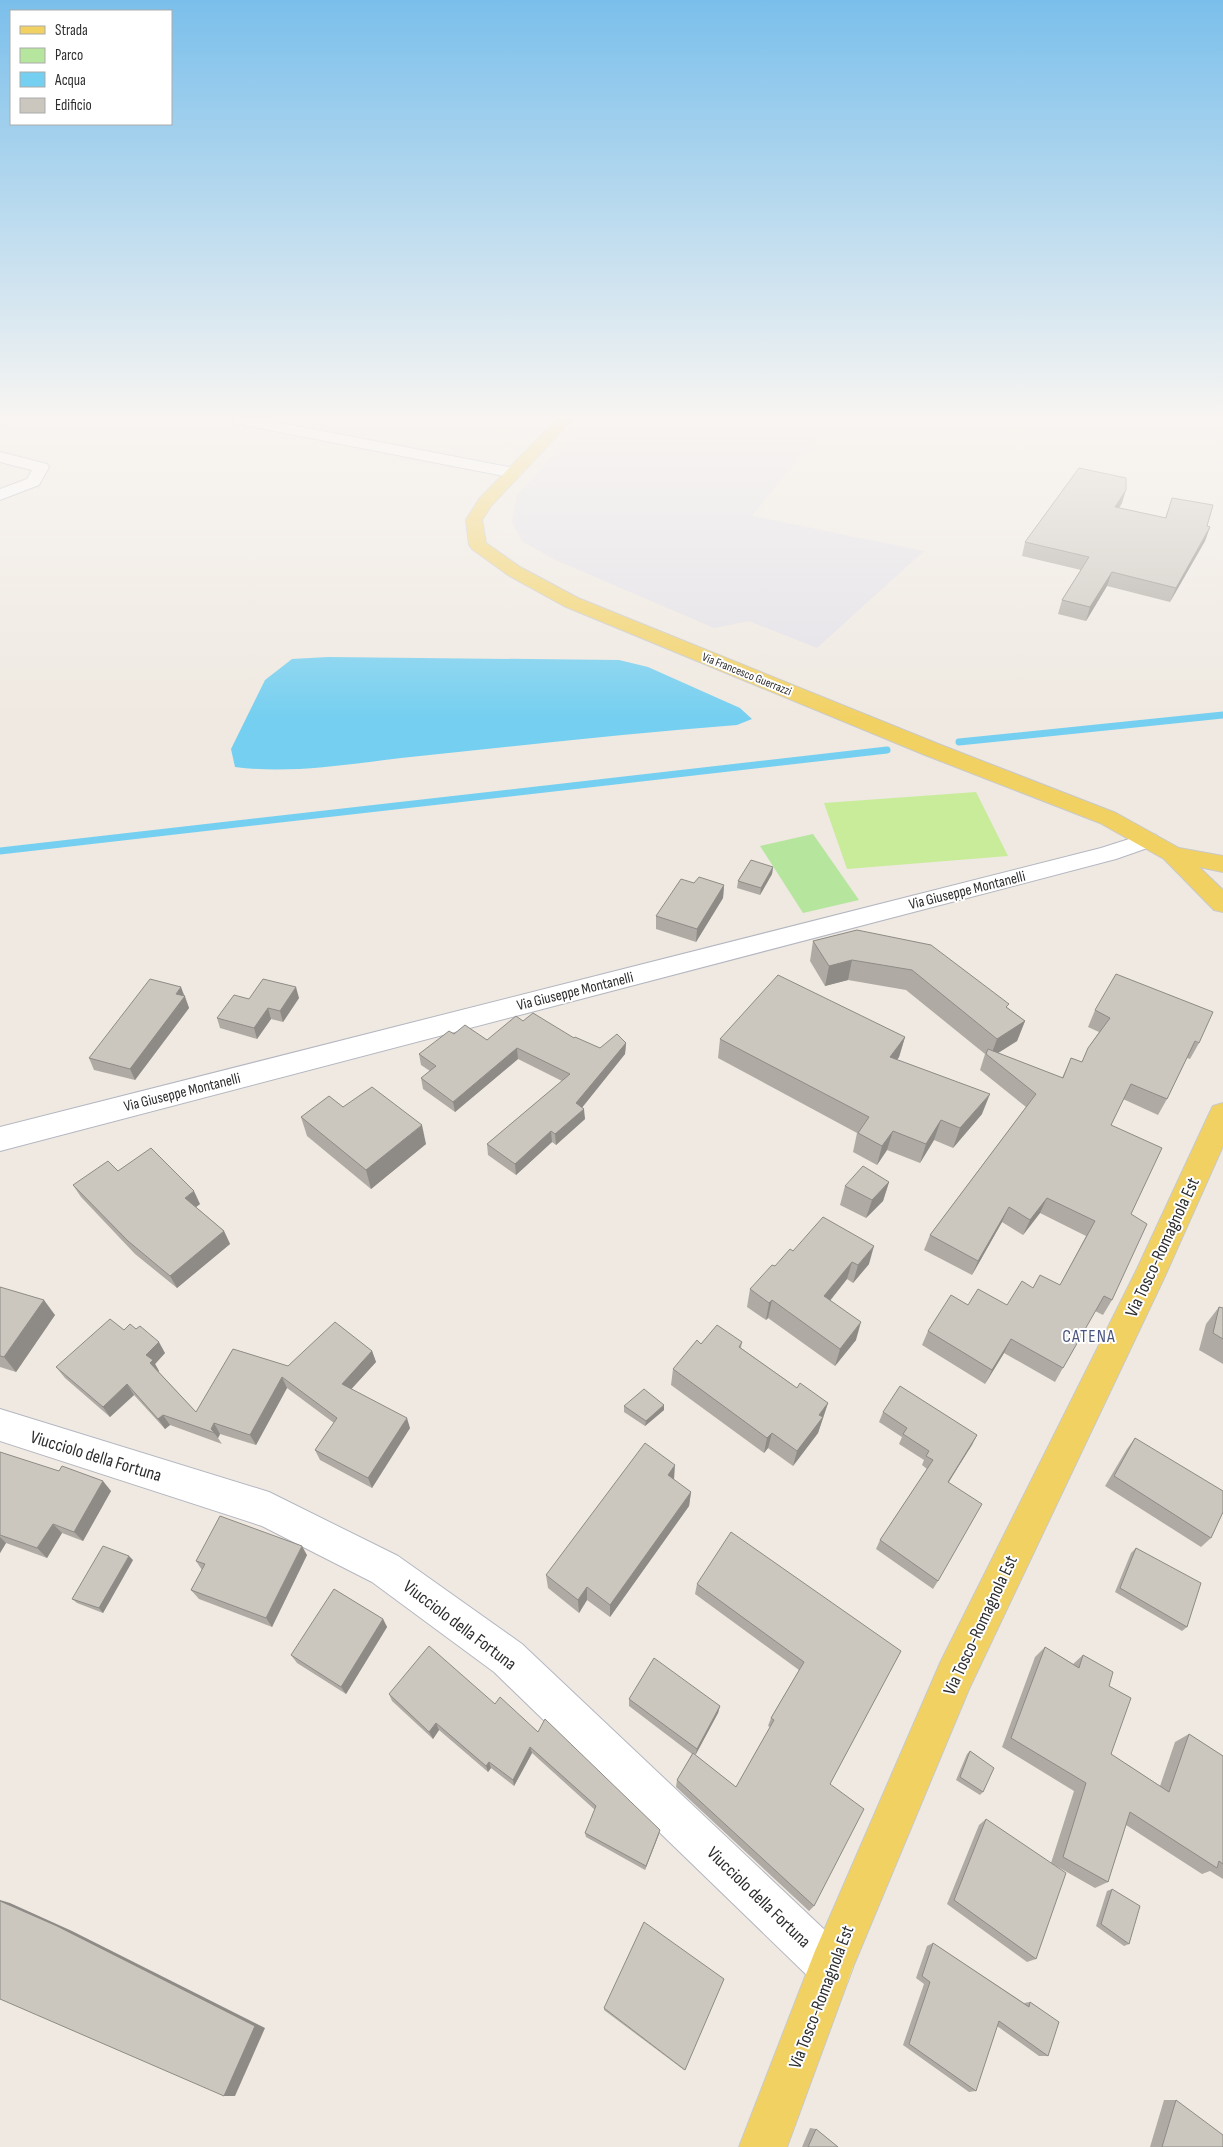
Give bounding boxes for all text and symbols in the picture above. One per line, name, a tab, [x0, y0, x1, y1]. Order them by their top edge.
legend	[10, 10, 172, 125]
text: Strada	[55, 21, 88, 40]
text: Parco	[55, 46, 83, 65]
text: Acqua	[54, 71, 86, 90]
text: Edificio	[55, 96, 92, 115]
street label: Via Francesco Guerrazzi	[700, 650, 794, 699]
street label: Via Giuseppe Montanelli	[907, 867, 1028, 914]
street label: Via Giuseppe Montanelli	[515, 968, 636, 1015]
street label: Via Giuseppe Montanelli	[122, 1069, 243, 1116]
street label: Via Tosco-Romagnola Est	[1121, 1174, 1204, 1320]
district label: CATENA	[1062, 1326, 1116, 1347]
street label: Viucciolo della Fortuna	[28, 1427, 164, 1486]
street label: Via Tosco-Romagnola Est	[939, 1552, 1022, 1698]
street label: Viucciolo della Fortuna	[399, 1576, 520, 1675]
street label: Viucciolo della Fortuna	[702, 1843, 815, 1952]
street label: Via Tosco-Romagnola Est	[785, 1922, 859, 2072]

